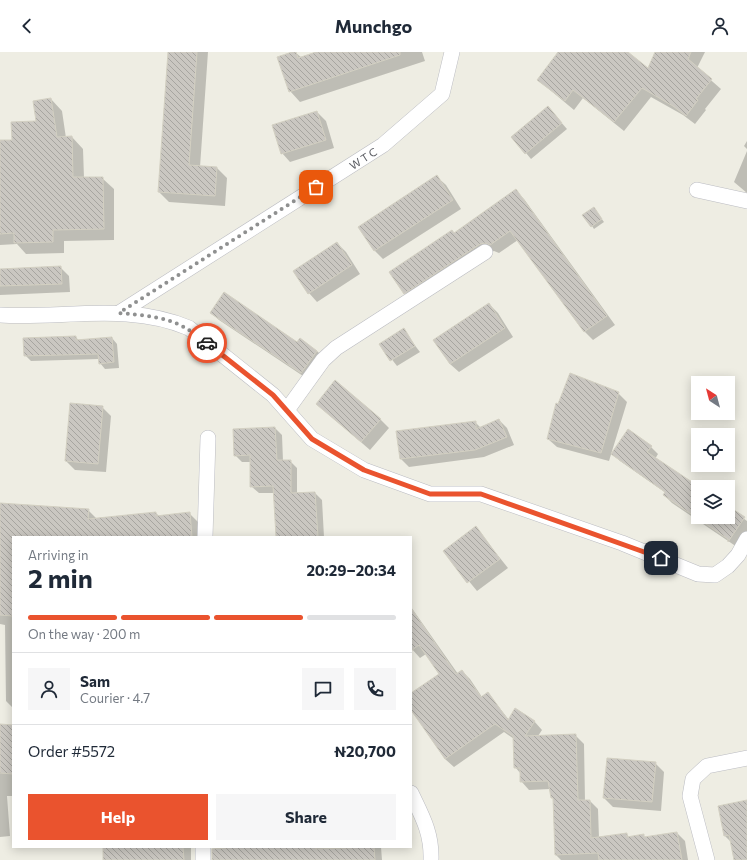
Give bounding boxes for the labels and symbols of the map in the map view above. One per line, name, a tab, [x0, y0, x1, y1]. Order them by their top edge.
street label: W T C	[347, 144, 379, 171]
pin	[299, 170, 333, 204]
courier	[187, 323, 227, 363]
north arrow	[691, 376, 735, 420]
pin	[644, 541, 678, 575]

